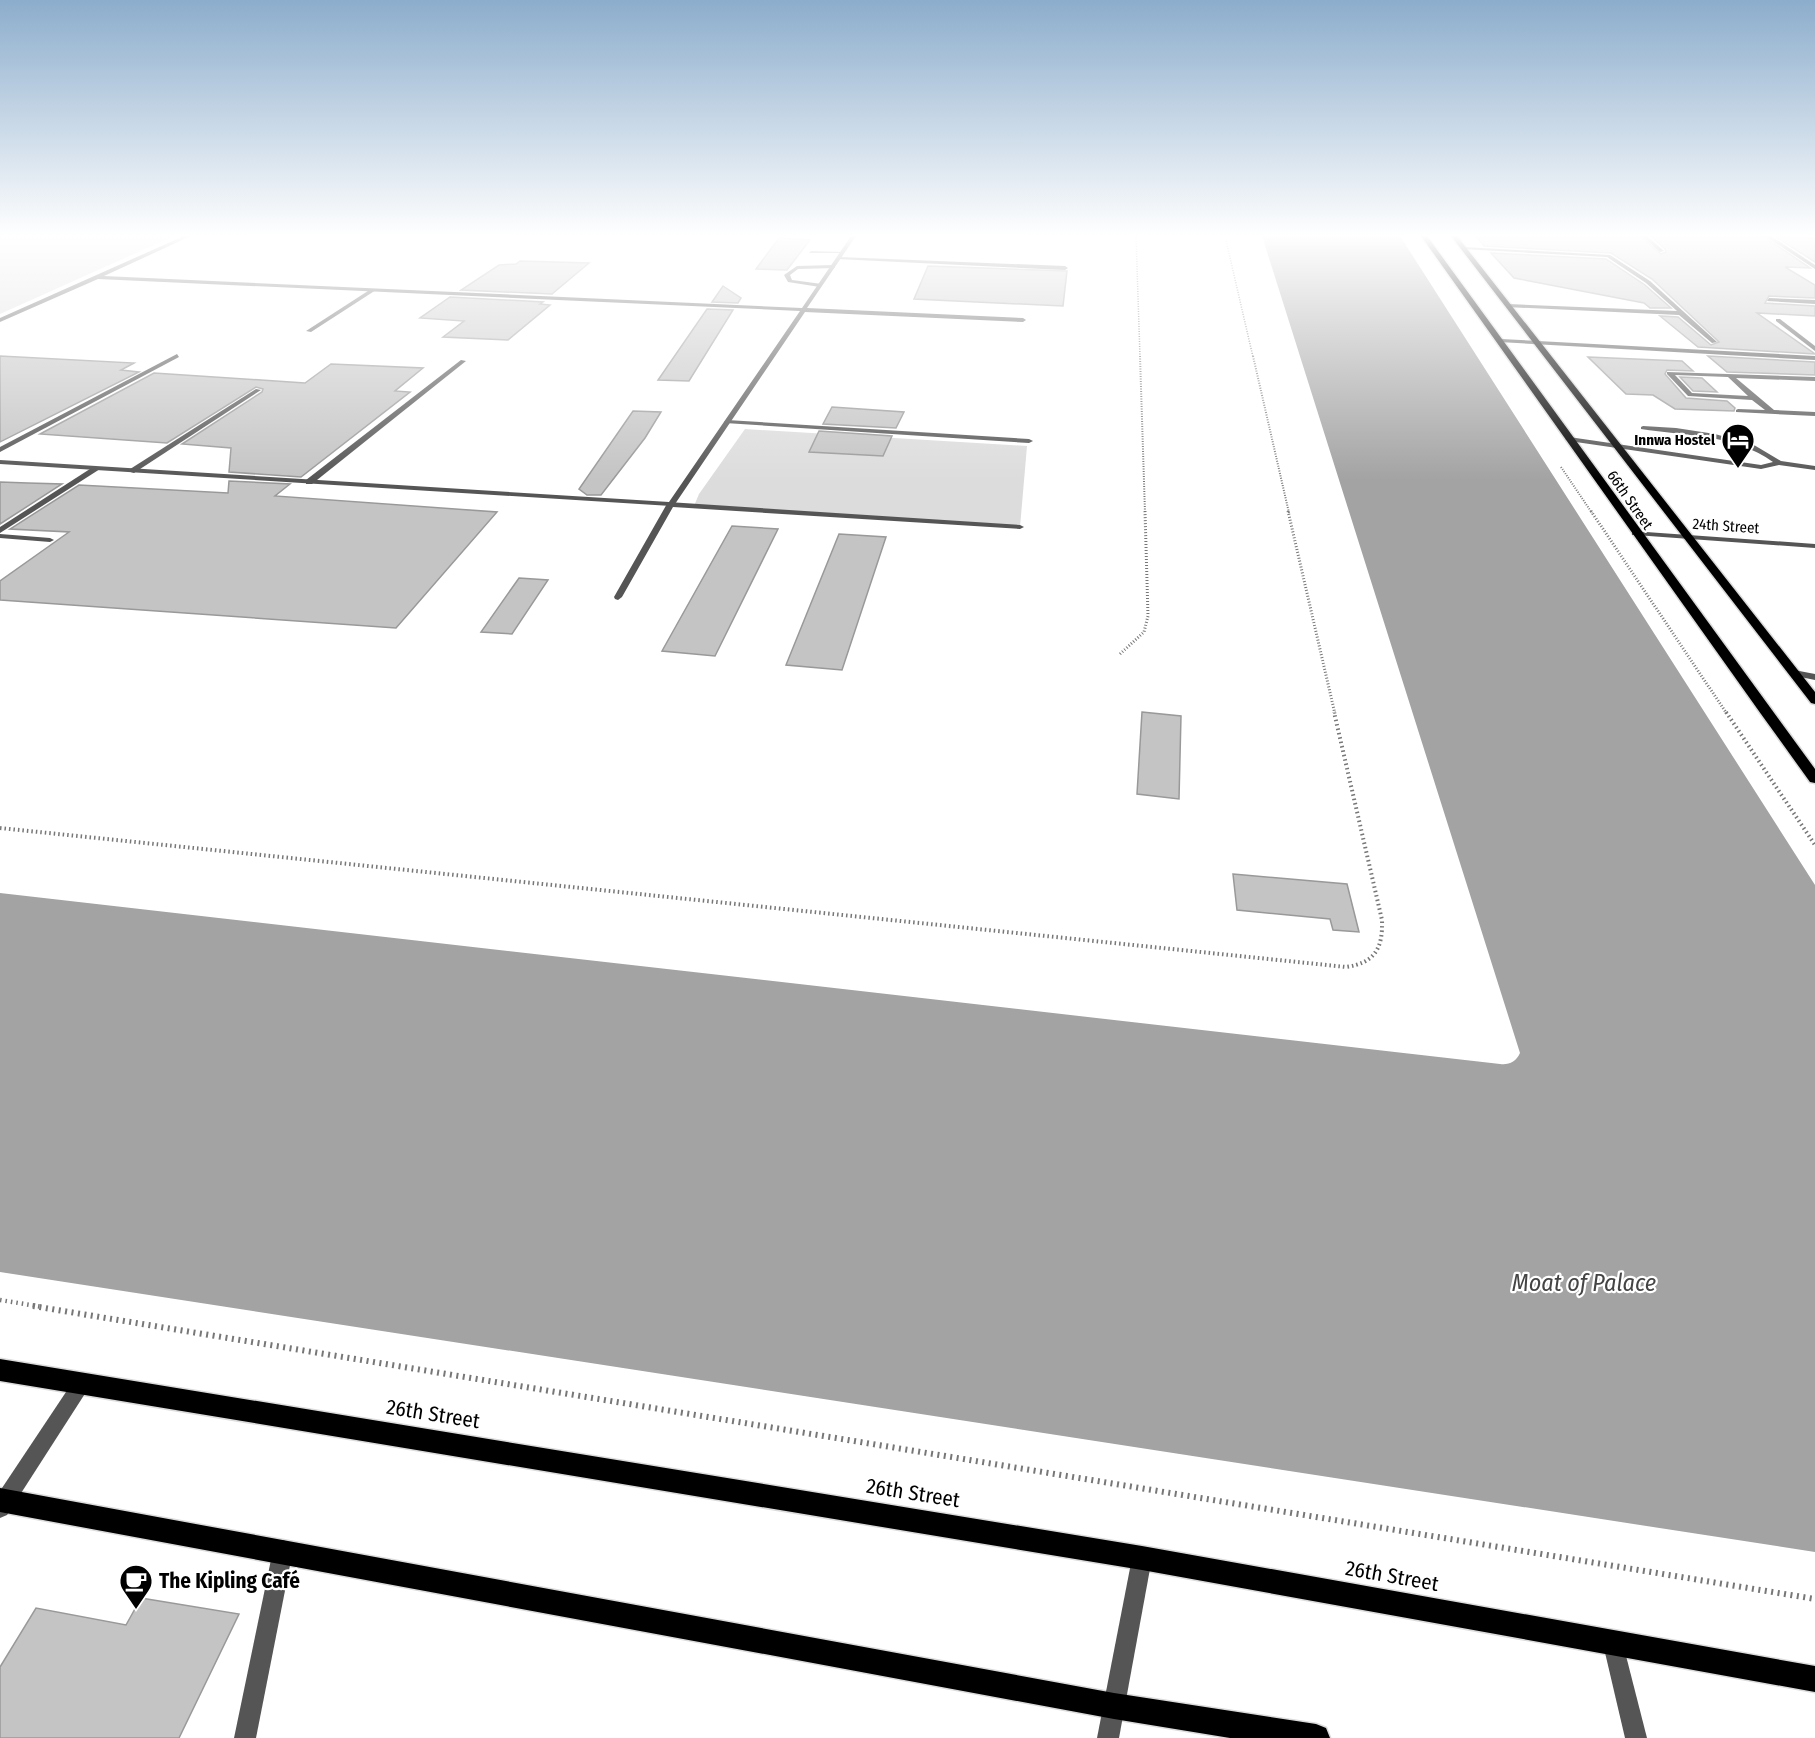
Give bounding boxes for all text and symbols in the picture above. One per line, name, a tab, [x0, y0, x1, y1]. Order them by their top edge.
hotel icon: Innwa Hostel	[1720, 422, 1756, 469]
place label: Innwa Hostel	[1634, 431, 1716, 449]
street label: 66th Street	[1603, 467, 1657, 533]
street label: 24th Street	[1692, 515, 1760, 537]
water label: Moat of Palace	[1512, 1269, 1656, 1297]
street label: 26th Street	[384, 1394, 482, 1434]
street label: 26th Street	[864, 1473, 962, 1513]
street label: 26th Street	[1343, 1555, 1441, 1597]
cafe icon: The Kipling Café	[118, 1563, 154, 1610]
place label: The Kipling Café	[159, 1568, 300, 1594]

